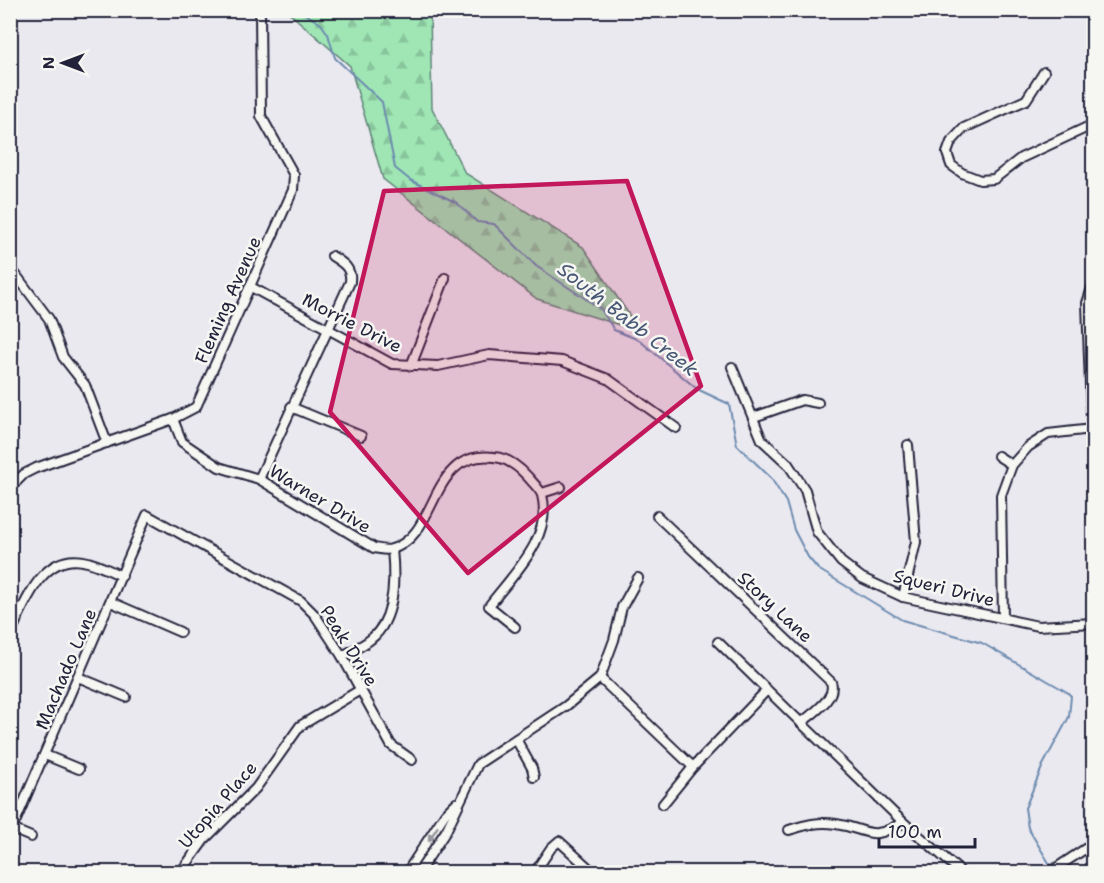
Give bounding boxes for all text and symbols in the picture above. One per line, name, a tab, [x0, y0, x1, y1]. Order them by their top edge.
north arrow	[33, 33, 93, 93]
text: N	[38, 57, 59, 69]
street label: Fleming Avenue	[189, 233, 267, 367]
water label: South Babb Creek	[552, 256, 704, 382]
street label: Morrie Drive	[298, 288, 406, 358]
street label: Warner Drive	[265, 459, 375, 539]
street label: Squeri Drive	[891, 564, 997, 612]
street label: Story Lane	[732, 566, 818, 648]
street label: Peak Drive	[315, 601, 383, 691]
street label: Machado Lane	[30, 605, 102, 733]
street label: Utopia Place	[173, 756, 263, 854]
scale bar	[879, 811, 975, 849]
text: 100 m	[888, 820, 942, 844]
one-way arrow	[427, 825, 438, 842]

